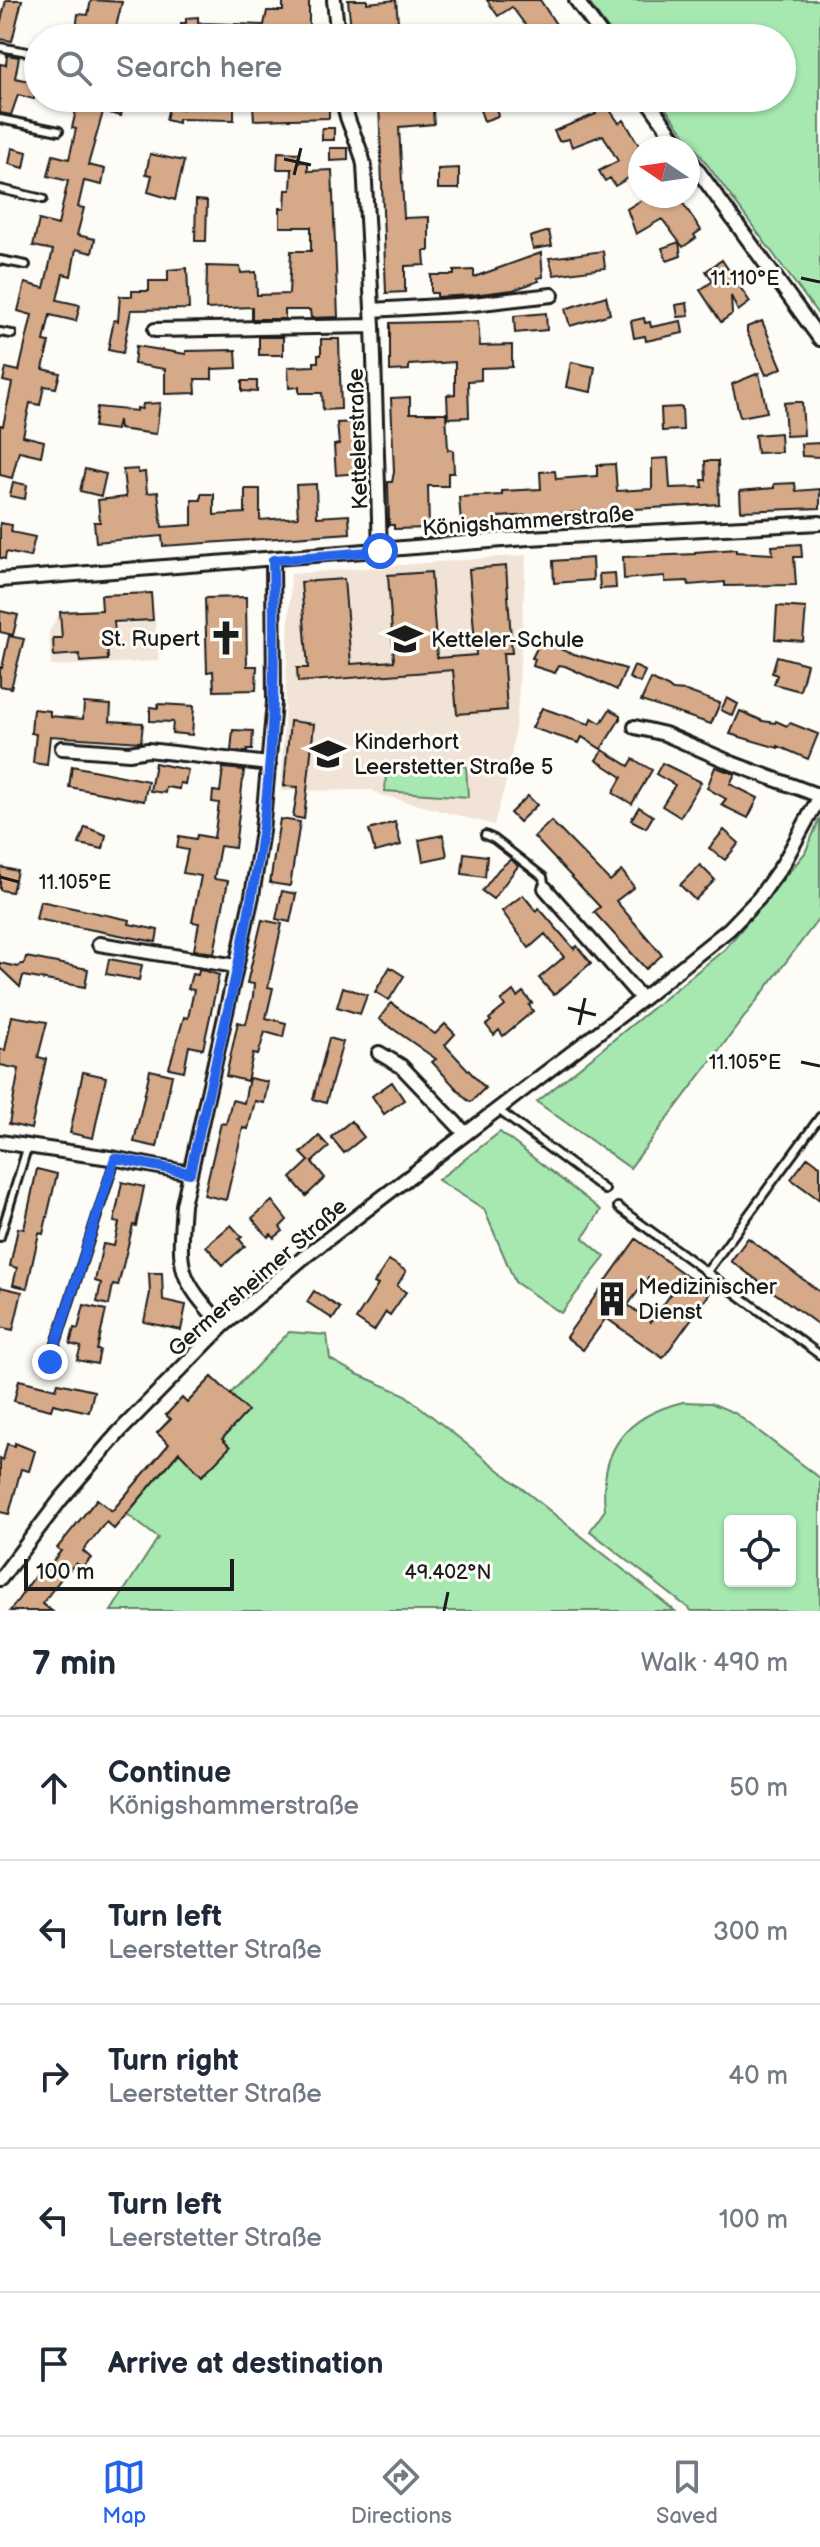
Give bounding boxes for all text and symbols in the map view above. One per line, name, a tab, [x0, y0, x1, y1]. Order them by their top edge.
search box	[24, 24, 796, 112]
icon: search	[52, 46, 96, 90]
text: Search here	[116, 50, 282, 86]
north arrow	[628, 136, 700, 208]
text: 11.110°E	[710, 267, 780, 291]
street label: Kettelerstraße	[343, 368, 374, 510]
street label: Königshammerstraße	[421, 501, 635, 542]
route start	[362, 533, 398, 569]
church icon: St. Rupert	[207, 619, 245, 657]
school or university icon: Ketteler-Schule	[386, 620, 424, 658]
place label: St. Rupert	[101, 626, 200, 653]
place label: Ketteler-Schule	[431, 627, 584, 654]
place label: Kinderhort Leerstetter Straße 5	[354, 729, 553, 781]
school or university icon: Kinderhort Leerstetter Straße 5	[309, 735, 347, 773]
text: 11.105°E	[39, 871, 111, 895]
text: 11.105°E	[709, 1051, 781, 1075]
street label: Germersheimer Straße	[163, 1193, 353, 1363]
place label: Medizinischer Dienst	[638, 1274, 778, 1326]
building icon: Medizinischer Dienst	[593, 1280, 631, 1318]
route end	[32, 1344, 68, 1380]
map controls	[724, 1515, 796, 1587]
button: locate	[724, 1515, 796, 1587]
scale bar	[24, 1555, 234, 1591]
text: 100 m	[36, 1559, 95, 1586]
text: 49.402°N	[404, 1561, 492, 1585]
text: 7 min	[32, 1643, 116, 1684]
text: Walk · 490 m	[641, 1648, 788, 1679]
text: Continue	[108, 1755, 231, 1791]
icon: ahead	[32, 1766, 76, 1810]
text: 50 m	[729, 1773, 788, 1804]
text: Königshammerstraße	[108, 1791, 359, 1822]
text: Turn left	[108, 1899, 222, 1935]
icon: left	[32, 1910, 76, 1954]
text: 300 m	[713, 1917, 788, 1948]
text: Leerstetter Straße	[108, 1935, 322, 1966]
text: Turn right	[108, 2043, 239, 2079]
icon: right	[32, 2054, 76, 2098]
text: 40 m	[728, 2061, 788, 2092]
text: Leerstetter Straße	[108, 2079, 322, 2110]
text: Turn left	[108, 2187, 222, 2223]
icon: left	[32, 2198, 76, 2242]
text: 100 m	[719, 2205, 788, 2236]
text: Leerstetter Straße	[108, 2223, 322, 2254]
icon: arrive	[32, 2342, 76, 2386]
text: Arrive at destination	[108, 2346, 384, 2382]
tab: Map	[102, 2455, 146, 2530]
tab: Directions	[351, 2455, 452, 2530]
tab: Saved	[656, 2455, 718, 2530]

